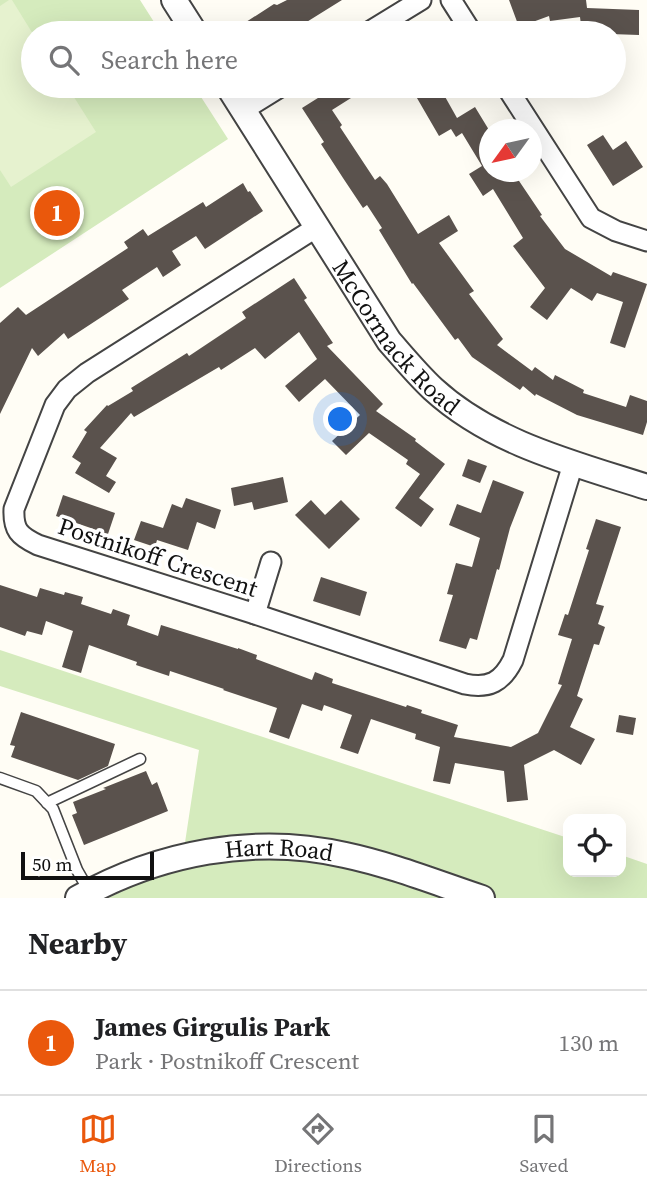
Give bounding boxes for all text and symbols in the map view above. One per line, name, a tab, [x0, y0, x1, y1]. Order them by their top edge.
search box	[21, 21, 626, 98]
icon: search	[45, 41, 83, 79]
text: Search here	[101, 42, 238, 78]
north arrow	[479, 119, 542, 182]
pin: 1	[34, 187, 80, 239]
street label: McCormack Road	[325, 253, 467, 422]
your location	[323, 402, 357, 436]
street label: Postnikoff Crescent	[54, 509, 262, 605]
map controls	[563, 814, 626, 877]
button: locate	[563, 814, 626, 877]
street label: Hart Road	[223, 830, 336, 869]
scale bar	[21, 849, 154, 881]
text: 50 m	[32, 851, 73, 877]
text: Nearby	[28, 923, 127, 964]
text: James Girgulis Park	[95, 1009, 330, 1045]
text: 1	[45, 1027, 57, 1059]
text: 130 m	[558, 1027, 619, 1059]
text: Park · Postnikoff Crescent	[95, 1045, 359, 1077]
tab: Map	[79, 1110, 117, 1178]
tab: Directions	[274, 1110, 362, 1178]
tab: Saved	[520, 1110, 568, 1178]

